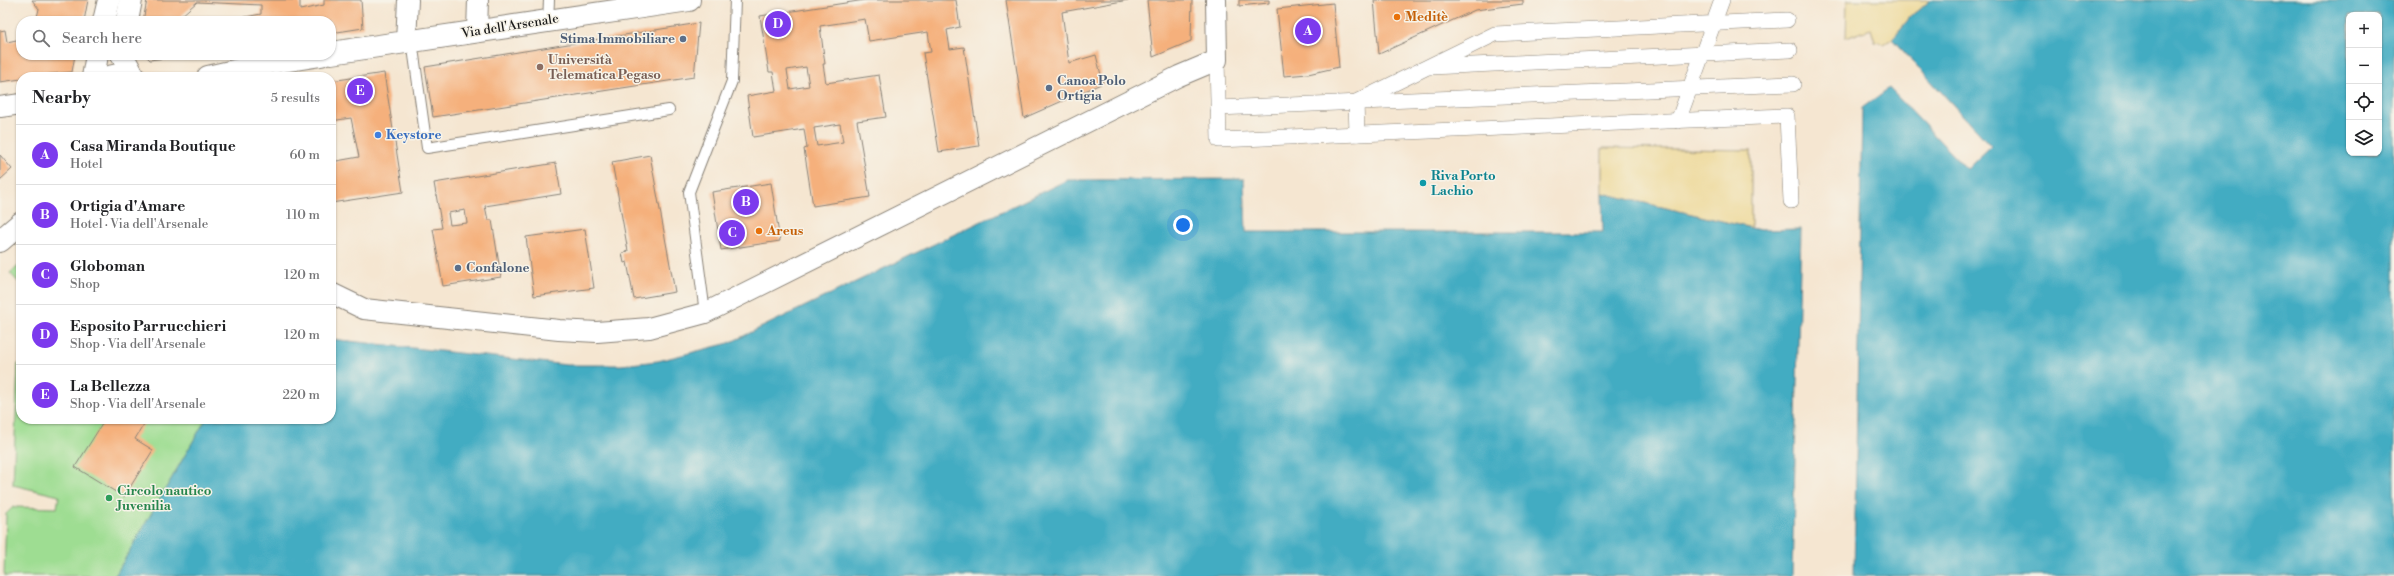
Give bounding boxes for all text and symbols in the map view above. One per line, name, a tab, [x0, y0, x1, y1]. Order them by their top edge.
pin: D	[765, 9, 791, 39]
place label: Meditè	[1405, 9, 1448, 25]
street label: Via dell'Arsenale	[459, 10, 560, 42]
marker: Meditè	[1392, 12, 1402, 22]
map controls	[2346, 12, 2382, 156]
button: +	[2346, 12, 2382, 48]
search box	[16, 16, 336, 60]
pin: A	[1295, 16, 1321, 46]
icon: search	[30, 27, 52, 49]
text: Search here	[62, 29, 142, 48]
place label: Stima Immobiliare	[560, 31, 675, 47]
marker: Stima Immobiliare	[678, 34, 688, 44]
button: −	[2346, 48, 2382, 84]
place label: Università Telematica Pegaso	[548, 52, 661, 83]
marker: Università Telematica Pegaso	[535, 62, 545, 72]
place label: Canoa Polo Ortigia	[1057, 73, 1126, 104]
pin: E	[347, 76, 373, 106]
marker: Canoa Polo Ortigia	[1044, 83, 1054, 93]
button: locate	[2346, 84, 2382, 120]
text: Nearby	[32, 87, 91, 109]
text: 5 results	[271, 90, 320, 106]
button: layers	[2346, 120, 2382, 156]
place label: Keystore	[386, 127, 442, 143]
marker: Keystore	[373, 130, 383, 140]
text: Casa Miranda Boutique	[70, 137, 236, 156]
text: A	[40, 147, 50, 163]
text: 60 m	[289, 147, 320, 163]
text: Hotel	[70, 156, 103, 172]
place label: Riva Porto Lachio	[1431, 168, 1496, 199]
marker: Riva Porto Lachio	[1418, 178, 1428, 188]
pin: B	[733, 187, 759, 217]
text: Ortigia d'Amare	[70, 197, 185, 216]
text: B	[40, 207, 50, 223]
text: 110 m	[286, 207, 320, 223]
your location	[1173, 215, 1193, 235]
text: Hotel · Via dell'Arsenale	[70, 216, 208, 232]
pin: C	[719, 218, 745, 248]
place label: Areus	[766, 223, 804, 239]
marker: Areus	[754, 226, 764, 236]
text: Globoman	[70, 257, 145, 276]
place label: Confalone	[466, 260, 529, 276]
marker: Confalone	[453, 263, 463, 273]
text: C	[40, 267, 50, 283]
text: 120 m	[284, 267, 320, 283]
text: Shop	[70, 276, 100, 292]
text: Esposito Parrucchieri	[70, 317, 226, 336]
text: D	[40, 327, 50, 343]
text: 120 m	[284, 327, 320, 343]
text: Shop · Via dell'Arsenale	[70, 336, 206, 352]
text: La Bellezza	[70, 377, 150, 396]
text: E	[40, 387, 50, 403]
text: 220 m	[282, 387, 320, 403]
text: Shop · Via dell'Arsenale	[70, 396, 206, 412]
place label: Circolo nautico Juvenilia	[115, 483, 212, 514]
marker: Circolo nautico Juvenilia	[104, 493, 114, 503]

